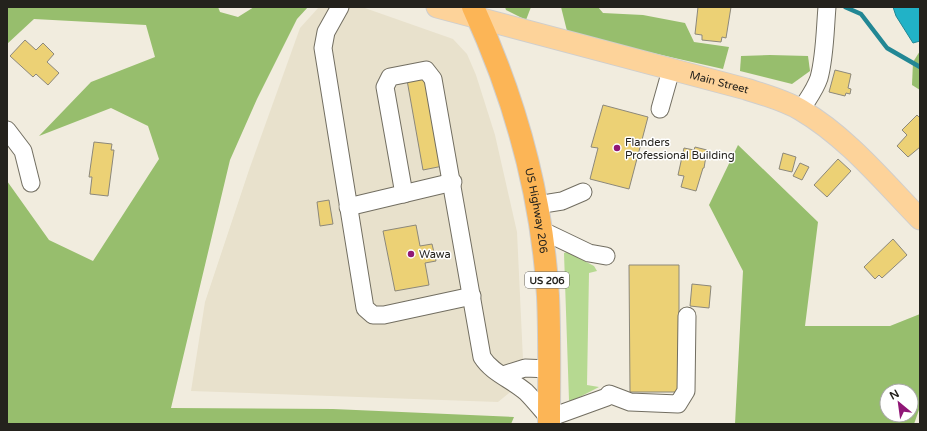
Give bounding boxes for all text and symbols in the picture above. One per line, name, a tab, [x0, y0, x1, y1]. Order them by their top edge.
street label: Main Street	[688, 68, 750, 96]
place label: Flanders Professional Building	[625, 136, 735, 162]
marker: Flanders Professional Building	[612, 143, 622, 153]
street label: US Highway 206	[522, 167, 550, 254]
place label: Wawa	[419, 248, 451, 261]
marker: Wawa	[406, 249, 416, 259]
road number: US 206	[525, 272, 569, 288]
north arrow	[879, 383, 919, 423]
text: N	[887, 387, 901, 403]

